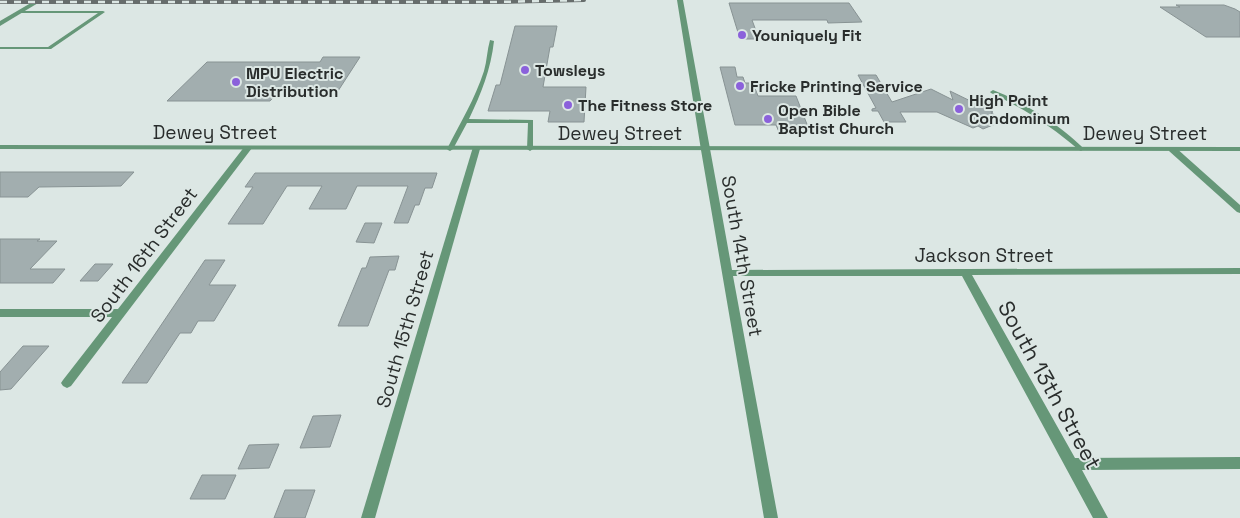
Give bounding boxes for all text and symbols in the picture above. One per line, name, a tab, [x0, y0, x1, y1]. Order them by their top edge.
place label: Youniquely Fit	[752, 25, 862, 46]
marker: Youniquely Fit	[736, 29, 748, 41]
place label: Towsleys	[535, 60, 605, 81]
place label: MPU Electric Distribution	[246, 63, 343, 102]
marker: Towsleys	[519, 64, 531, 76]
marker: MPU Electric Distribution	[230, 76, 242, 88]
place label: Fricke Printing Service	[750, 76, 923, 97]
marker: Fricke Printing Service	[734, 80, 746, 92]
place label: High Point Condominum	[969, 90, 1070, 129]
place label: The Fitness Store	[578, 95, 712, 116]
marker: The Fitness Store	[562, 99, 574, 111]
place label: Open Bible Baptist Church	[778, 100, 894, 139]
marker: High Point Condominum	[953, 103, 965, 115]
marker: Open Bible Baptist Church	[762, 113, 774, 125]
street label: Dewey Street	[153, 120, 277, 145]
street label: Dewey Street	[558, 121, 682, 146]
street label: Dewey Street	[1083, 121, 1207, 146]
street label: South 14th Street	[715, 173, 769, 339]
street label: South 16th Street	[85, 182, 203, 328]
street label: Jackson Street	[914, 243, 1054, 268]
street label: South 15th Street	[371, 247, 439, 411]
street label: South 13th Street	[992, 296, 1108, 474]

